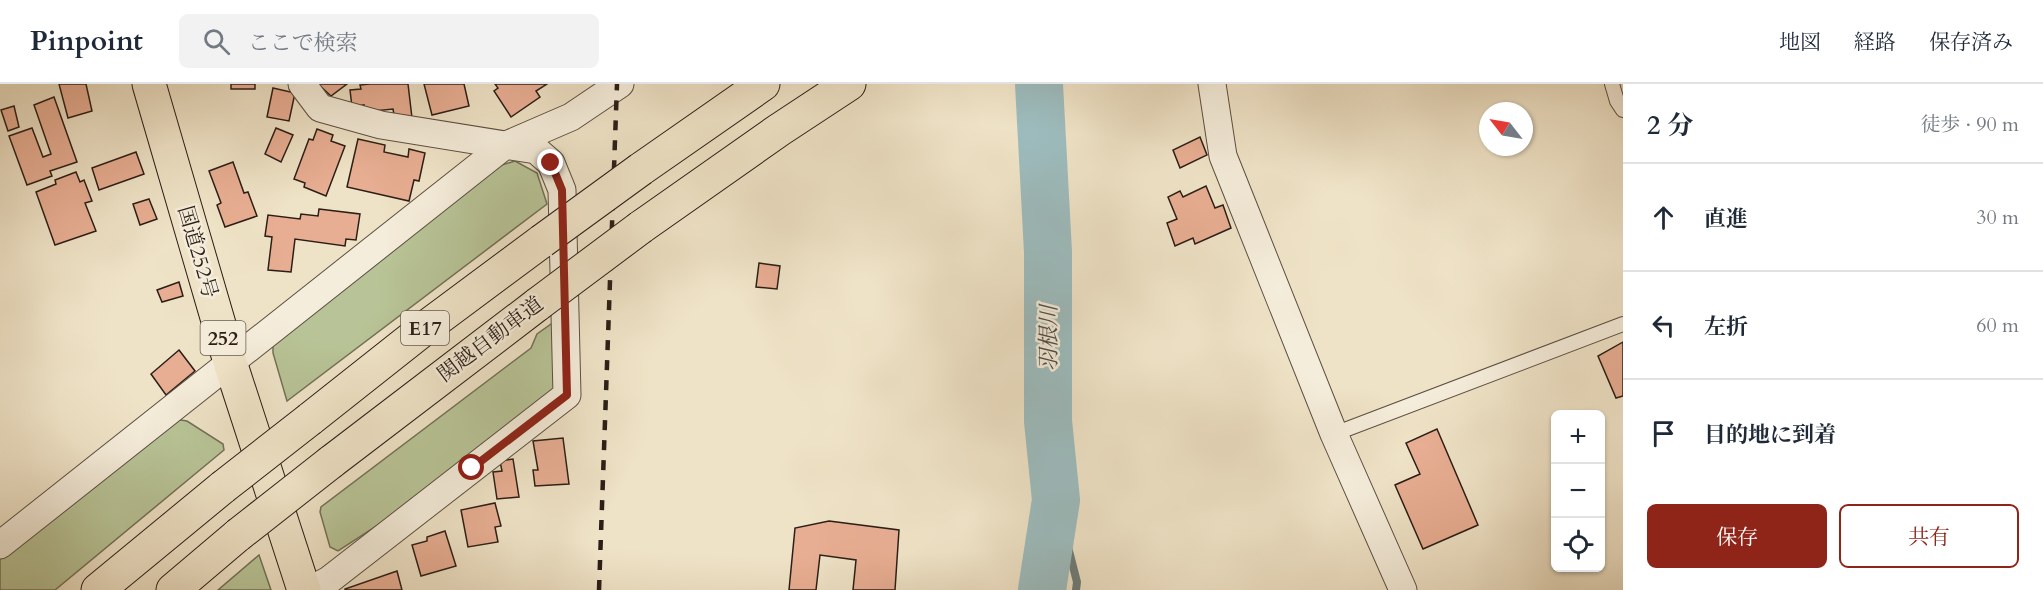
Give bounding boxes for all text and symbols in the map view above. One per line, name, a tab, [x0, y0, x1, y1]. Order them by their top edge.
search box	[179, 14, 599, 68]
text: Pinpoint	[30, 22, 143, 60]
icon: search	[200, 25, 233, 58]
text: ここで検索	[248, 28, 358, 58]
text: 地図	[1779, 28, 1821, 57]
text: 経路	[1854, 28, 1896, 57]
text: 保存済み	[1929, 28, 2013, 57]
north arrow	[1479, 102, 1533, 156]
text: 2 分	[1647, 108, 1693, 143]
text: 徒歩 · 90 m	[1920, 111, 2019, 138]
route end	[537, 149, 563, 175]
icon: ahead	[1647, 201, 1680, 234]
street label: 国道252号	[170, 202, 225, 302]
text: 直進	[1704, 204, 1748, 234]
text: 30 m	[1976, 204, 2019, 231]
street label: 関越自動車道	[431, 290, 549, 389]
water label: 羽根川	[1034, 303, 1064, 371]
icon: left	[1647, 309, 1680, 342]
road number: E17	[401, 311, 449, 345]
text: 左折	[1704, 312, 1748, 342]
text: 60 m	[1976, 312, 2019, 339]
road number: 252	[200, 321, 246, 355]
map controls	[1551, 410, 1605, 572]
button: +	[1551, 410, 1605, 464]
icon: arrive	[1647, 417, 1680, 450]
text: 目的地に到着	[1704, 420, 1836, 450]
route start	[458, 454, 484, 480]
button: −	[1551, 464, 1605, 518]
button: 保存	[1647, 504, 1827, 568]
button: 共有	[1839, 504, 2019, 568]
button: locate	[1551, 518, 1605, 572]

